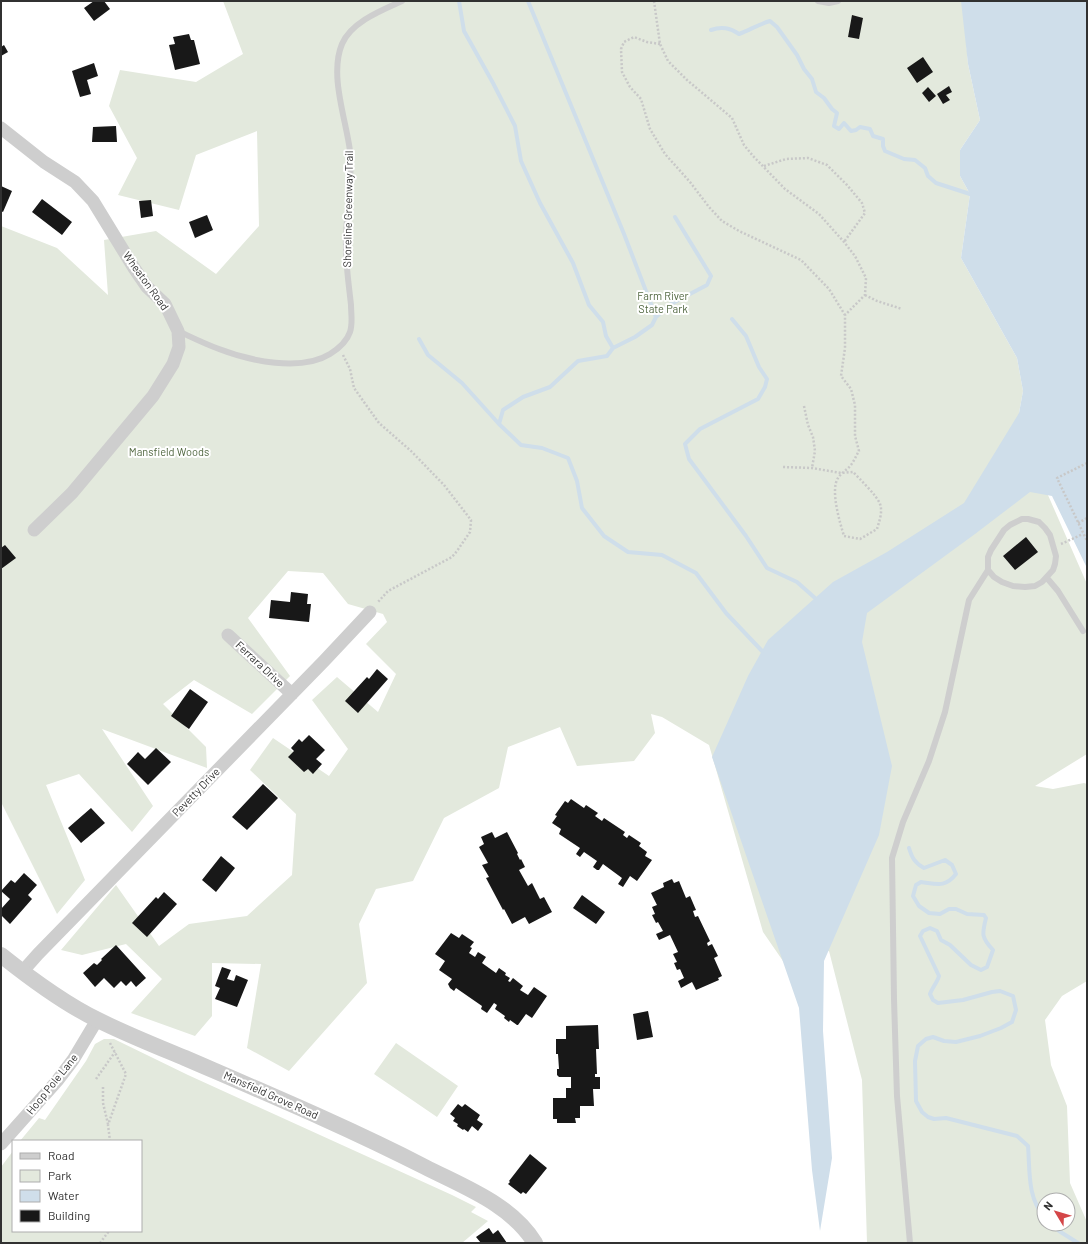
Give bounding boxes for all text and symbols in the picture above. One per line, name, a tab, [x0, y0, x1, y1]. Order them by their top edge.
street label: Shoreline Greenway Trail	[340, 150, 355, 268]
street label: Wheaton Road	[121, 249, 172, 313]
park label: Farm River State Park	[637, 289, 689, 315]
park label: Mansfield Woods	[129, 445, 209, 458]
street label: Ferrara Drive	[233, 638, 287, 689]
street label: Pevetty Drive	[169, 765, 222, 819]
street label: Hoop Pole Lane	[23, 1051, 80, 1117]
street label: Mansfield Grove Road	[222, 1068, 320, 1121]
legend	[12, 1140, 142, 1232]
text: Road	[48, 1148, 75, 1162]
text: Park	[48, 1168, 72, 1182]
text: Water	[48, 1188, 80, 1202]
north arrow	[1036, 1192, 1076, 1232]
text: N	[1040, 1199, 1055, 1212]
text: Building	[48, 1208, 90, 1222]

